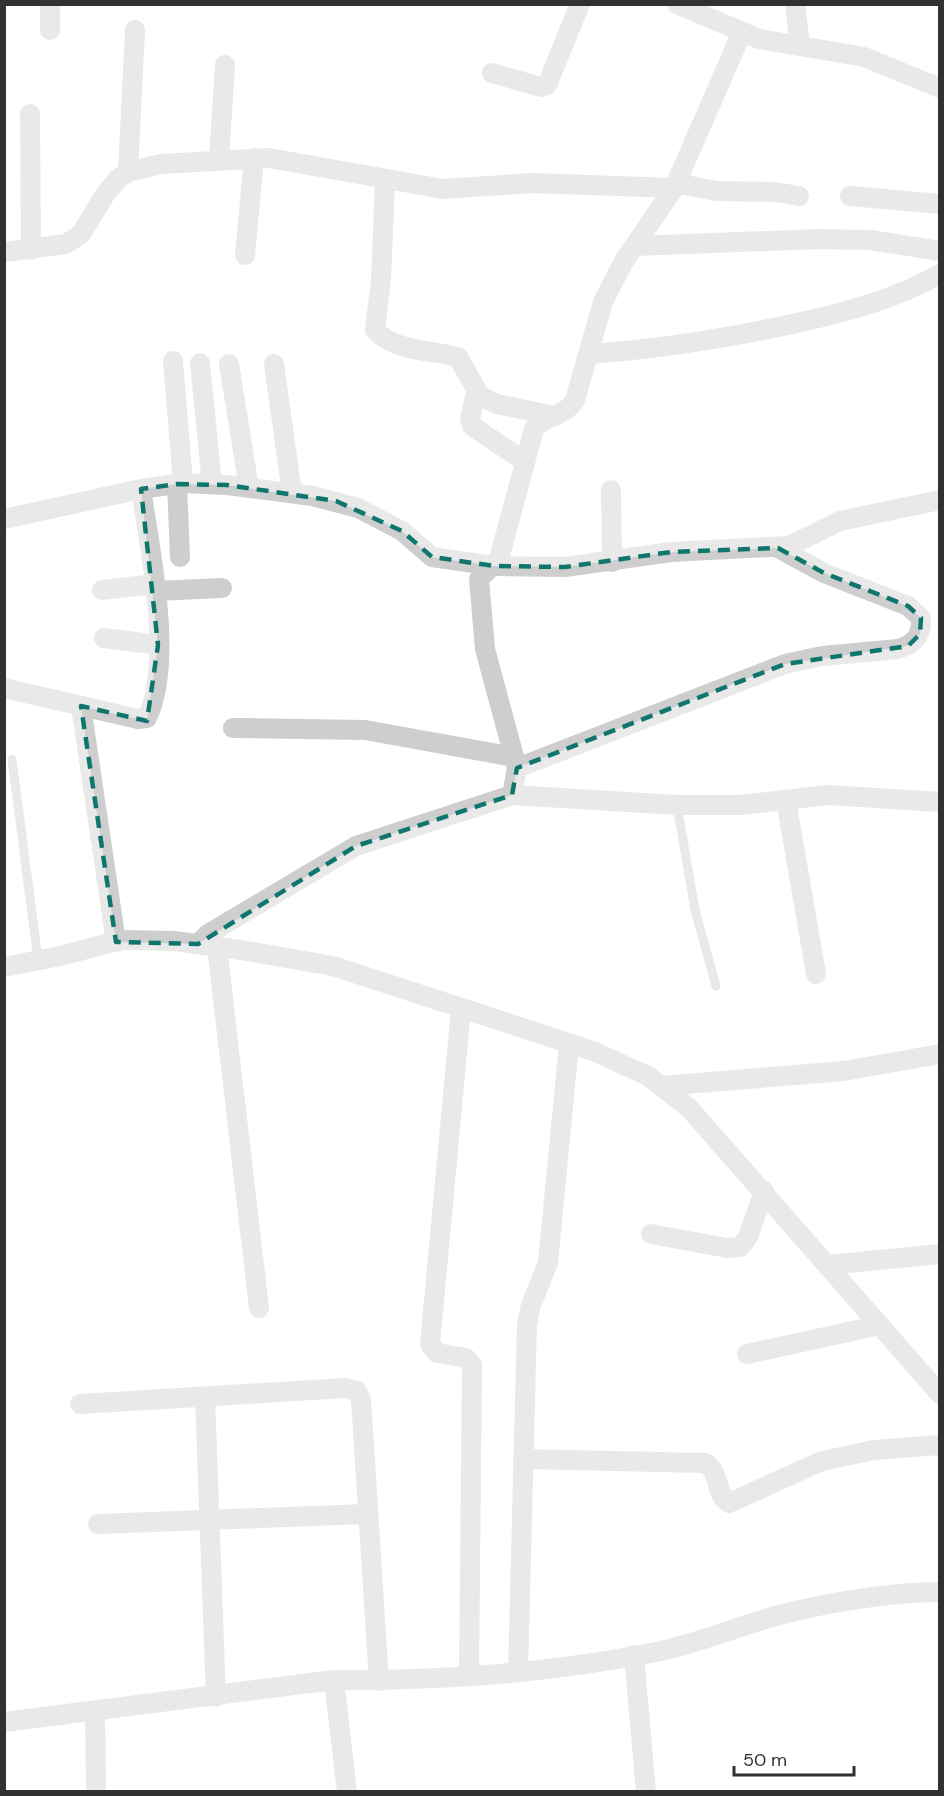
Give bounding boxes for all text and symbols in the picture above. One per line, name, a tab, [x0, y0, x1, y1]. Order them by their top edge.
scale bar	[734, 1739, 854, 1777]
text: 50 m	[743, 1748, 787, 1772]

